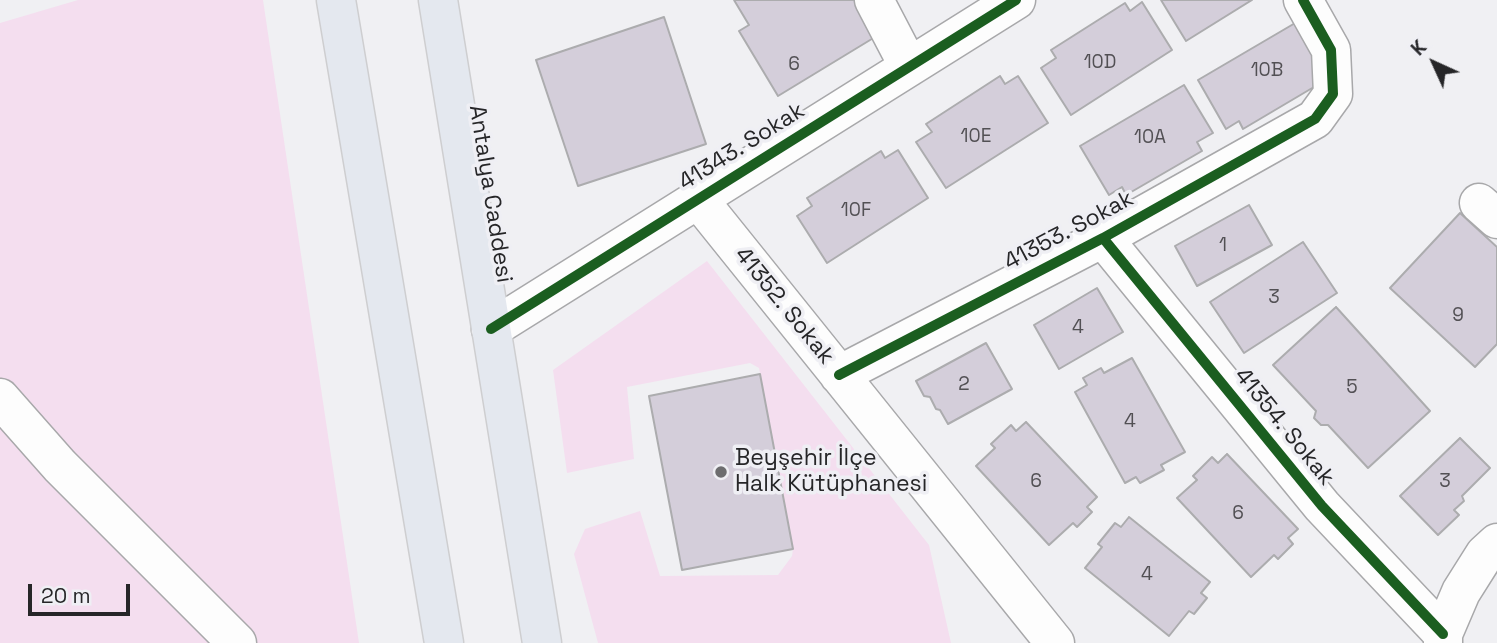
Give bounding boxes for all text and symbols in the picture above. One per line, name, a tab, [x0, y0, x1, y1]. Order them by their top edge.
north arrow	[1399, 28, 1469, 98]
text: K	[1406, 35, 1432, 61]
house number: 10D	[1084, 52, 1116, 74]
house number: 6	[788, 54, 800, 76]
house number: 10B	[1251, 60, 1283, 82]
street label: 41343. Sokak	[674, 97, 810, 197]
street label: Antalya Caddesi	[462, 103, 518, 285]
house number: 10E	[961, 126, 991, 148]
house number: 10A	[1134, 127, 1166, 149]
street label: 41353. Sokak	[1000, 185, 1138, 277]
house number: 10F	[841, 200, 871, 222]
house number: 1	[1219, 235, 1227, 257]
street label: 41352. Sokak	[728, 242, 840, 370]
house number: 3	[1268, 287, 1280, 309]
house number: 9	[1452, 305, 1464, 327]
house number: 4	[1072, 317, 1084, 339]
street label: 41354. Sokak	[1228, 363, 1340, 491]
house number: 2	[958, 374, 970, 396]
house number: 5	[1346, 377, 1358, 399]
house number: 4	[1124, 411, 1136, 433]
place label: Beyşehir İlçe Halk Kütüphanesi	[735, 445, 927, 499]
marker: Beyşehir İlçe Halk Kütüphanesi	[713, 464, 729, 480]
house number: 6	[1030, 471, 1042, 493]
house number: 3	[1439, 471, 1451, 493]
house number: 6	[1232, 503, 1244, 525]
house number: 4	[1141, 564, 1153, 586]
scale bar	[32, 570, 133, 614]
text: 20 m	[41, 582, 91, 609]

